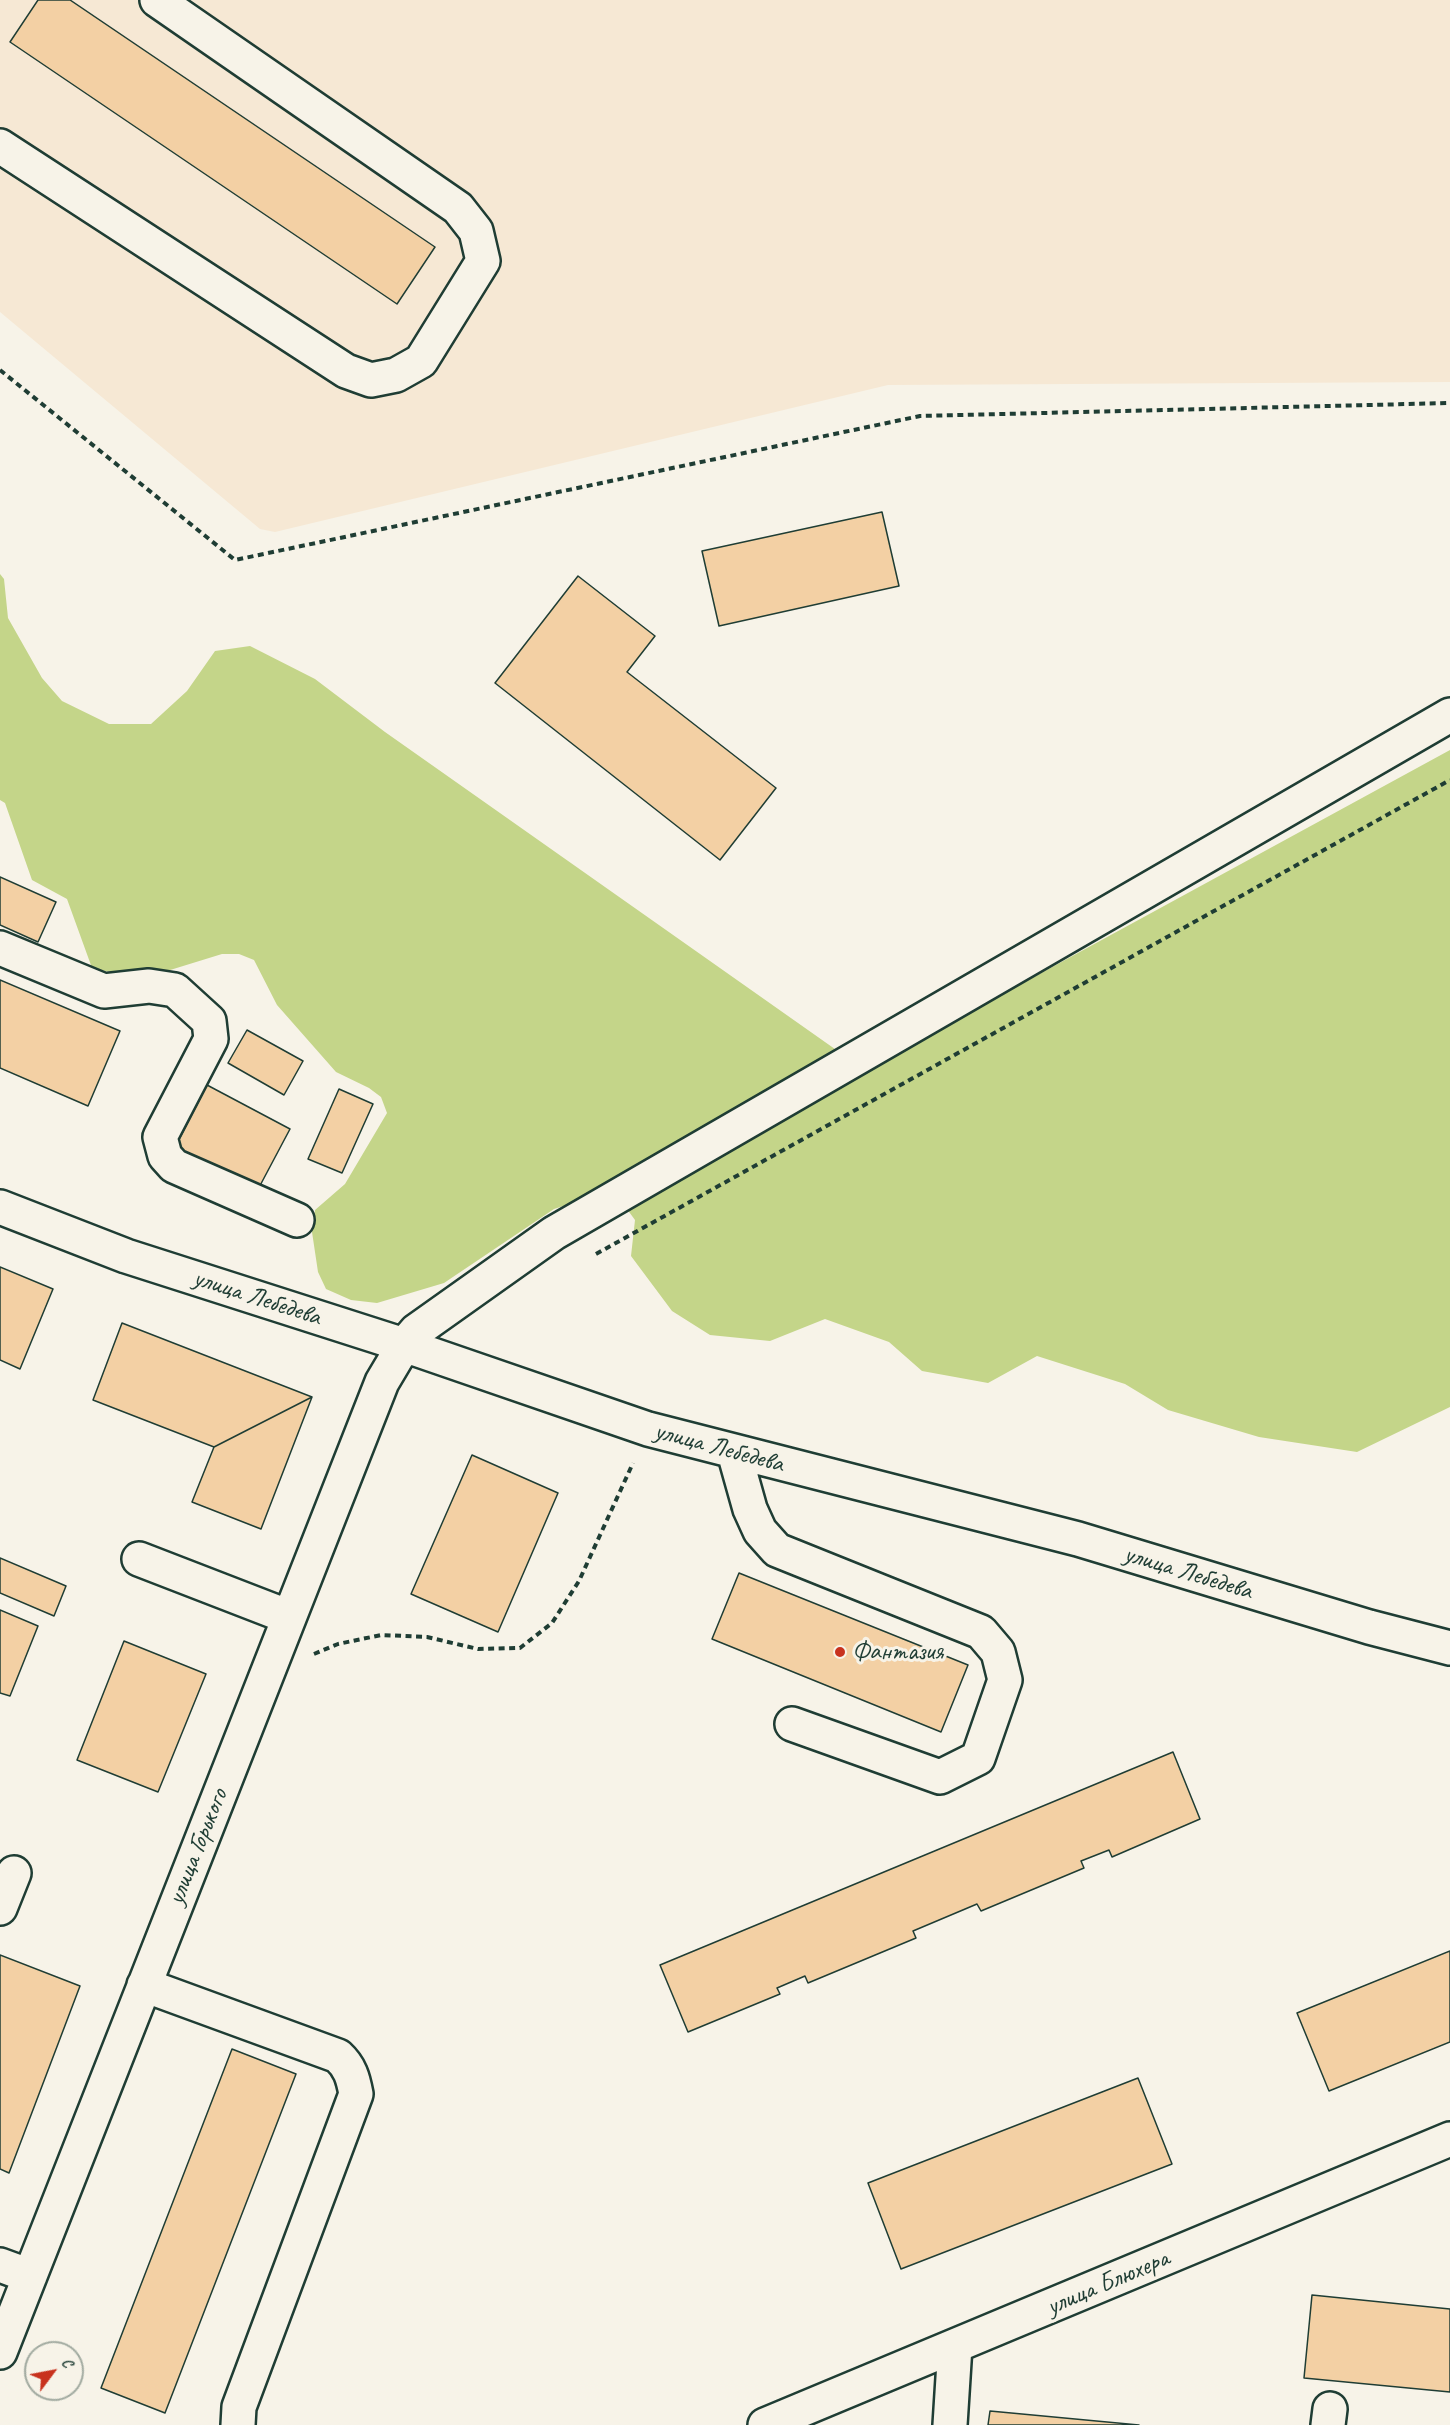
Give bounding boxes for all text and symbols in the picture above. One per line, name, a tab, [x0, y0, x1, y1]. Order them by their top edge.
street label: улица Лебедева	[189, 1263, 325, 1333]
street label: улица Лебедева	[651, 1416, 787, 1480]
street label: улица Лебедева	[1120, 1539, 1256, 1607]
place label: Фантазия	[852, 1636, 943, 1668]
marker: Фантазия	[833, 1645, 847, 1659]
street label: улица Горького	[161, 1784, 235, 1910]
street label: улица Блюхера	[1042, 2243, 1174, 2323]
north arrow	[24, 2341, 84, 2401]
text: С	[57, 2354, 78, 2371]

